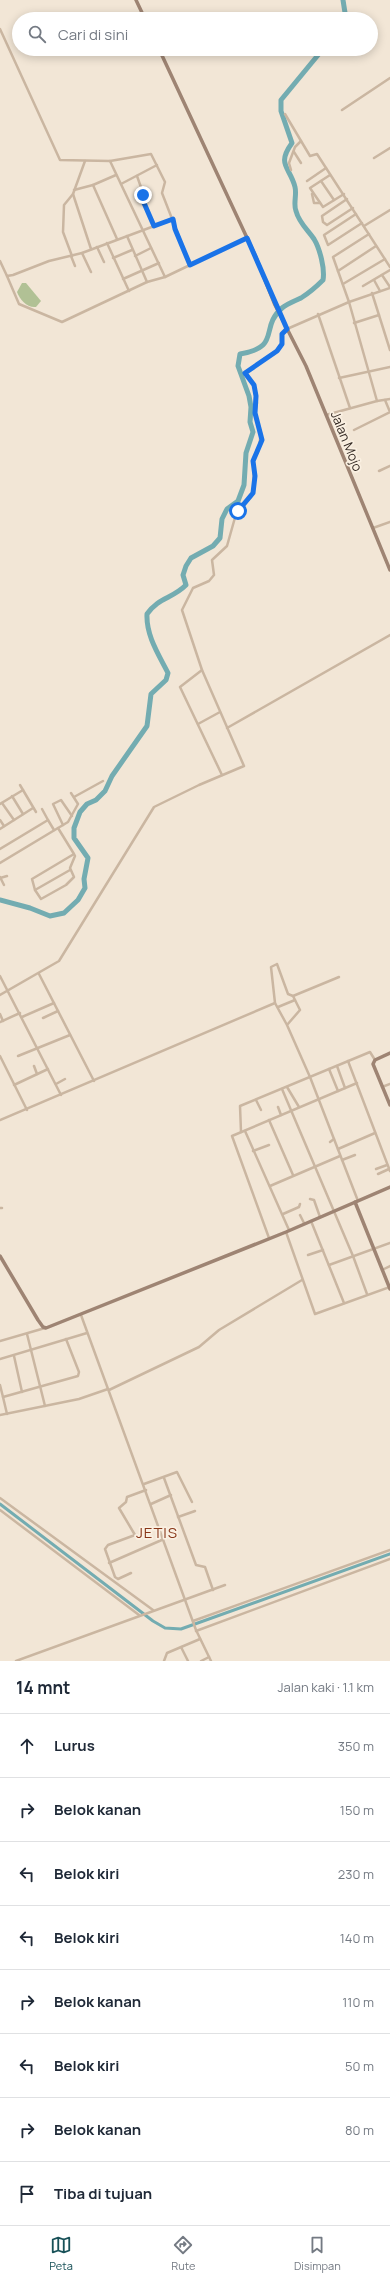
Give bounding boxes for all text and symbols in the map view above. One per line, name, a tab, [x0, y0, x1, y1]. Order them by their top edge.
search box	[12, 12, 378, 56]
icon: search	[26, 23, 48, 45]
text: Cari di sini	[58, 24, 128, 45]
route end	[134, 186, 152, 204]
street label: Jalan Mojo	[327, 408, 367, 474]
route start	[229, 502, 247, 520]
district label: JETIS	[136, 1522, 178, 1543]
text: 14 mnt	[16, 1676, 70, 1699]
text: Jalan kaki · 1.1 km	[277, 1678, 374, 1696]
icon: ahead	[16, 1735, 38, 1757]
text: Lurus	[54, 1735, 95, 1756]
text: 350 m	[338, 1737, 374, 1755]
icon: right	[16, 1799, 38, 1821]
text: Belok kanan	[54, 1799, 141, 1820]
text: 150 m	[340, 1801, 374, 1819]
icon: left	[16, 1863, 38, 1885]
text: Belok kiri	[54, 1863, 120, 1884]
text: 230 m	[338, 1865, 374, 1883]
icon: left	[16, 1927, 38, 1949]
text: Belok kiri	[54, 1927, 120, 1948]
text: 140 m	[340, 1929, 374, 1947]
icon: right	[16, 1991, 38, 2013]
text: Belok kanan	[54, 1991, 141, 2012]
text: 110 m	[342, 1993, 374, 2011]
icon: left	[16, 2055, 38, 2077]
text: Belok kiri	[54, 2055, 120, 2076]
text: 50 m	[345, 2057, 374, 2075]
icon: right	[16, 2119, 38, 2141]
text: Belok kanan	[54, 2119, 141, 2140]
text: 80 m	[345, 2121, 374, 2139]
icon: arrive	[16, 2183, 38, 2205]
text: Tiba di tujuan	[54, 2183, 152, 2204]
tab: Peta	[49, 2234, 73, 2273]
tab: Rute	[171, 2234, 195, 2273]
tab: Disimpan	[294, 2234, 341, 2273]

